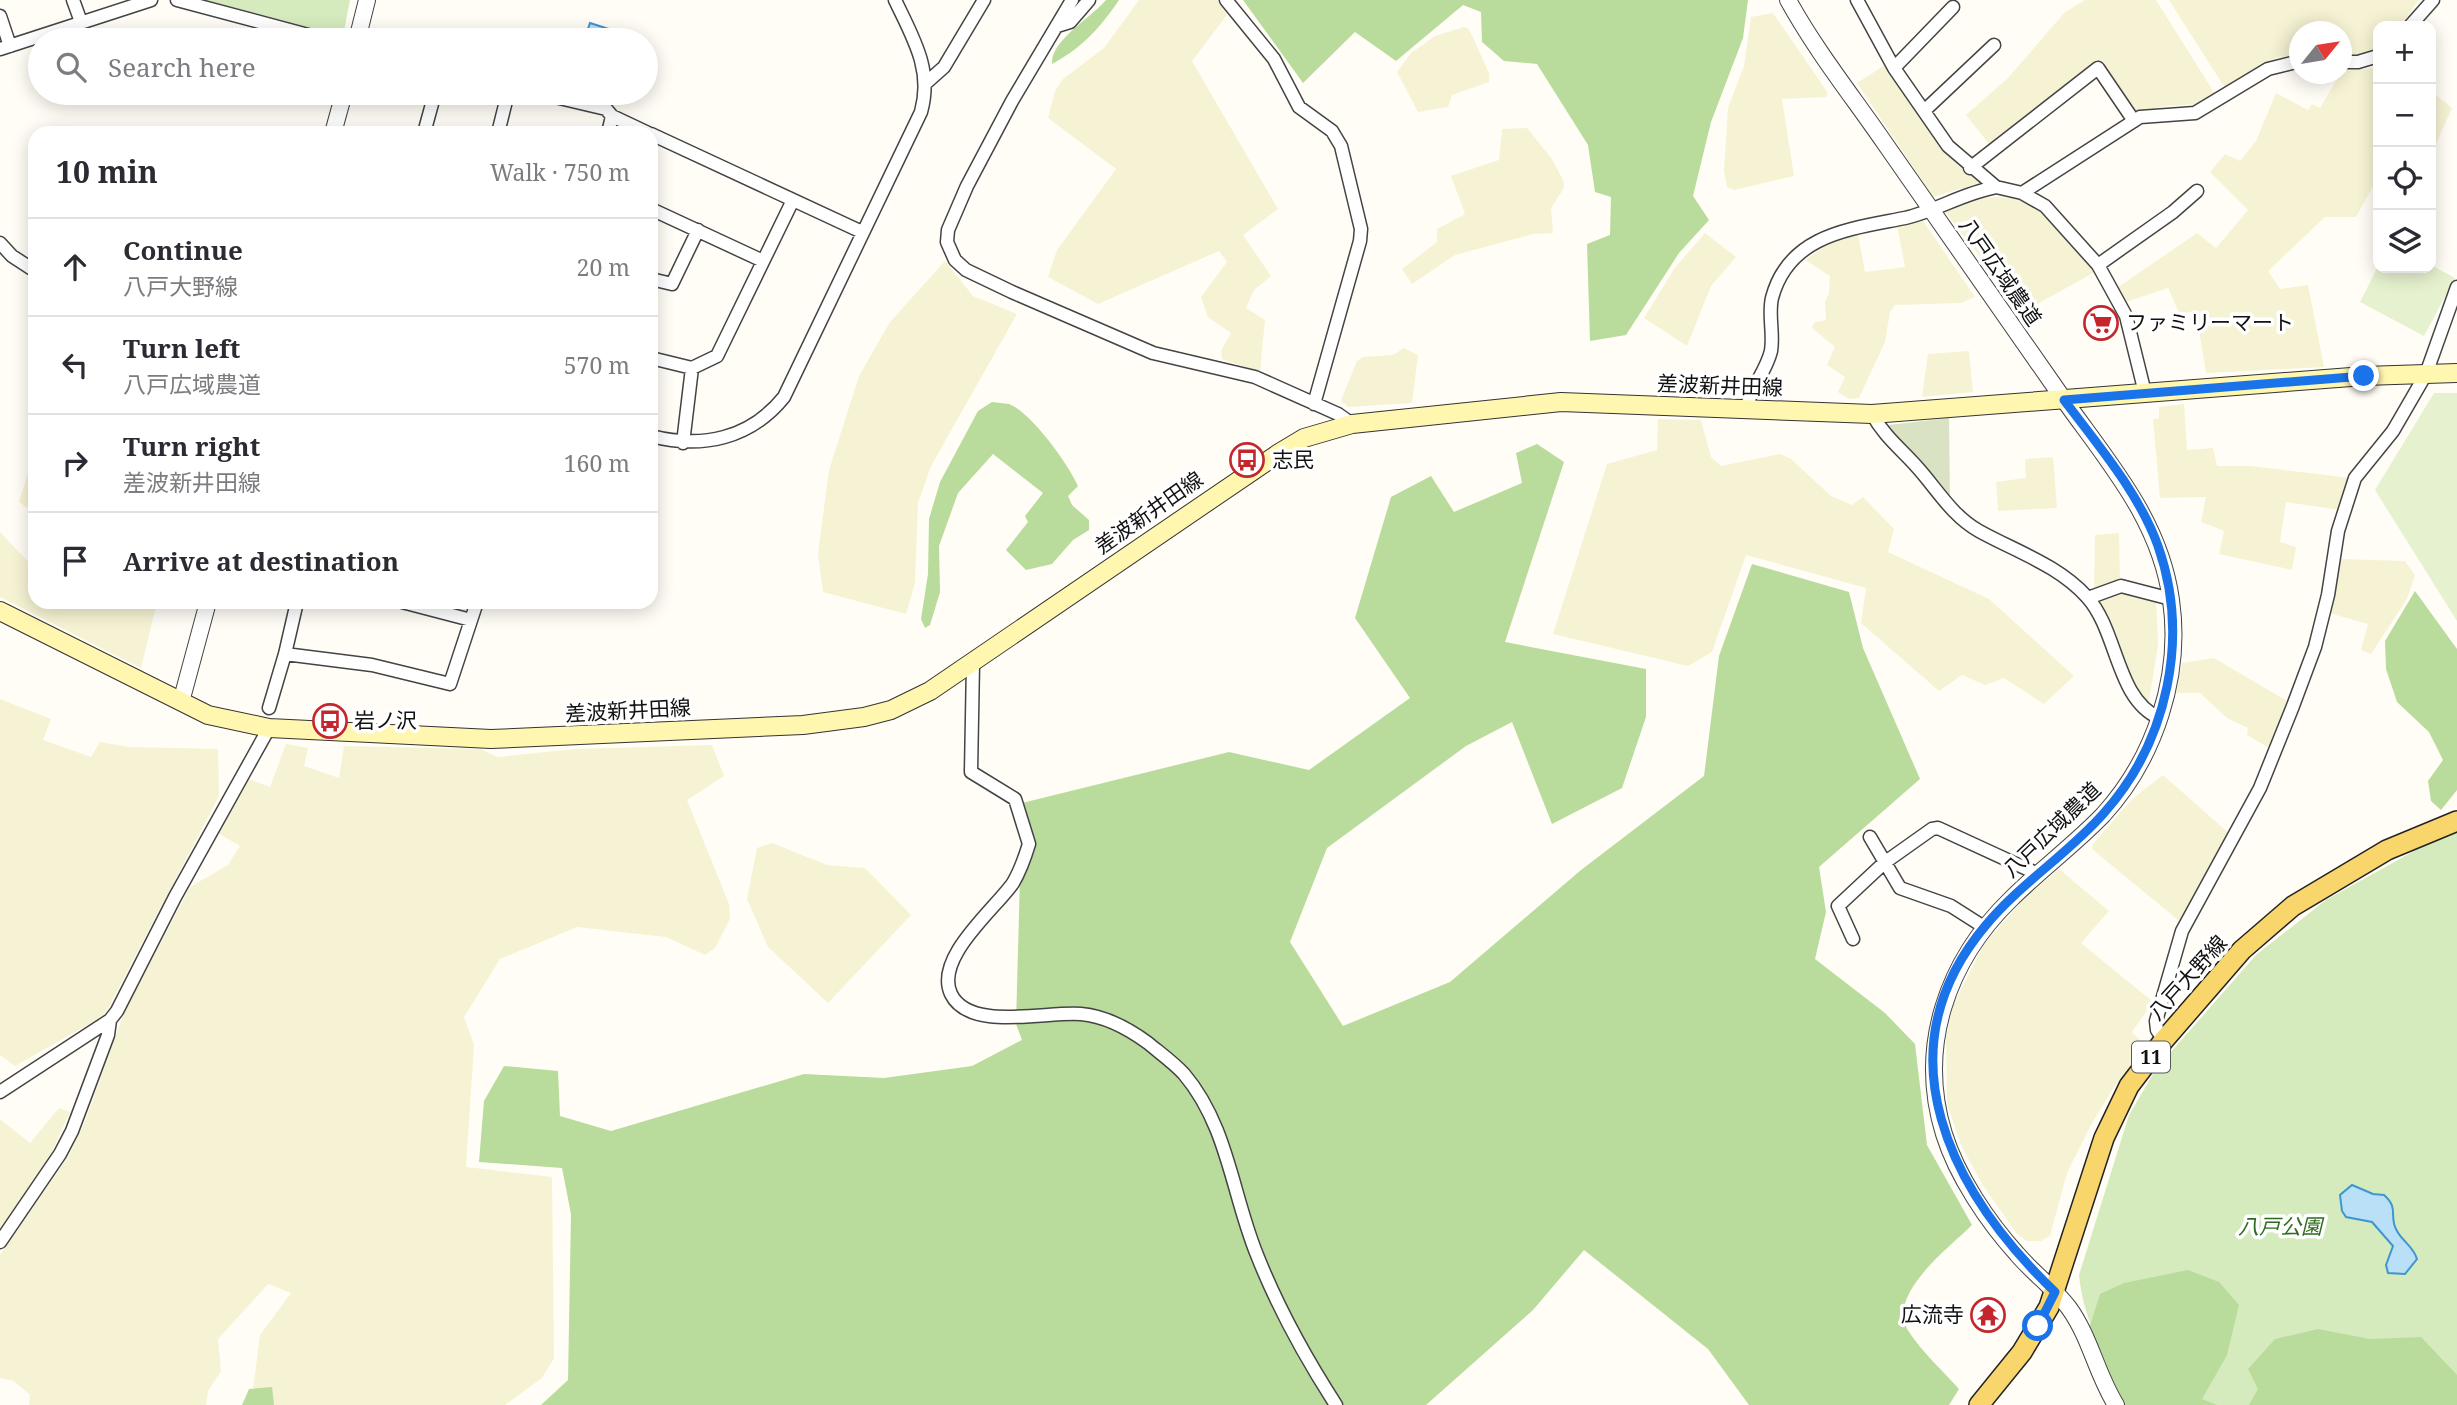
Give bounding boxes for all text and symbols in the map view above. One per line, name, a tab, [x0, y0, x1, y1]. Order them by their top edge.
north arrow	[2289, 21, 2352, 84]
map controls	[2373, 21, 2436, 273]
button: +	[2373, 21, 2436, 84]
search box	[28, 28, 658, 105]
icon: search	[52, 48, 90, 86]
text: Search here	[108, 49, 256, 85]
button: −	[2373, 84, 2436, 147]
button: locate	[2373, 147, 2436, 210]
text: 10 min	[56, 151, 158, 192]
text: Walk · 750 m	[490, 156, 630, 188]
button: layers	[2373, 210, 2436, 273]
street label: 八戸広域農道	[1953, 212, 2048, 331]
text: Continue	[123, 232, 243, 268]
icon: ahead	[56, 248, 94, 286]
text: 20 m	[577, 251, 630, 283]
text: 八戸大野線	[123, 270, 238, 302]
supermarket icon: ファミリーマート	[2082, 304, 2120, 342]
place label: ファミリーマート	[2126, 308, 2294, 336]
text: Turn left	[123, 330, 240, 366]
icon: left	[56, 346, 94, 384]
text: 570 m	[564, 349, 630, 381]
route end	[2348, 360, 2379, 391]
text: 八戸広域農道	[123, 368, 261, 400]
street label: 差波新井田線	[1657, 369, 1783, 401]
text: Turn right	[123, 428, 260, 464]
bus stop icon: 志民	[1228, 441, 1266, 479]
icon: right	[56, 444, 94, 482]
place label: 志民	[1272, 445, 1314, 473]
text: 160 m	[564, 447, 630, 479]
street label: 差波新井田線	[1089, 465, 1208, 560]
text: 差波新井田線	[123, 466, 261, 498]
icon: arrive	[56, 542, 94, 580]
text: Arrive at destination	[123, 543, 399, 579]
street label: 差波新井田線	[564, 693, 692, 727]
bus stop icon: 岩ノ沢	[311, 702, 349, 740]
place label: 岩ノ沢	[354, 706, 417, 734]
street label: 八戸広域農道	[1996, 775, 2106, 883]
street label: 八戸大野線	[2142, 929, 2233, 1026]
road number: 11	[2132, 1042, 2170, 1072]
park label: 八戸公園	[2238, 1212, 2325, 1240]
temple icon: 広流寺	[1969, 1296, 2007, 1334]
place label: 広流寺	[1901, 1300, 1964, 1328]
route start	[2022, 1310, 2053, 1341]

